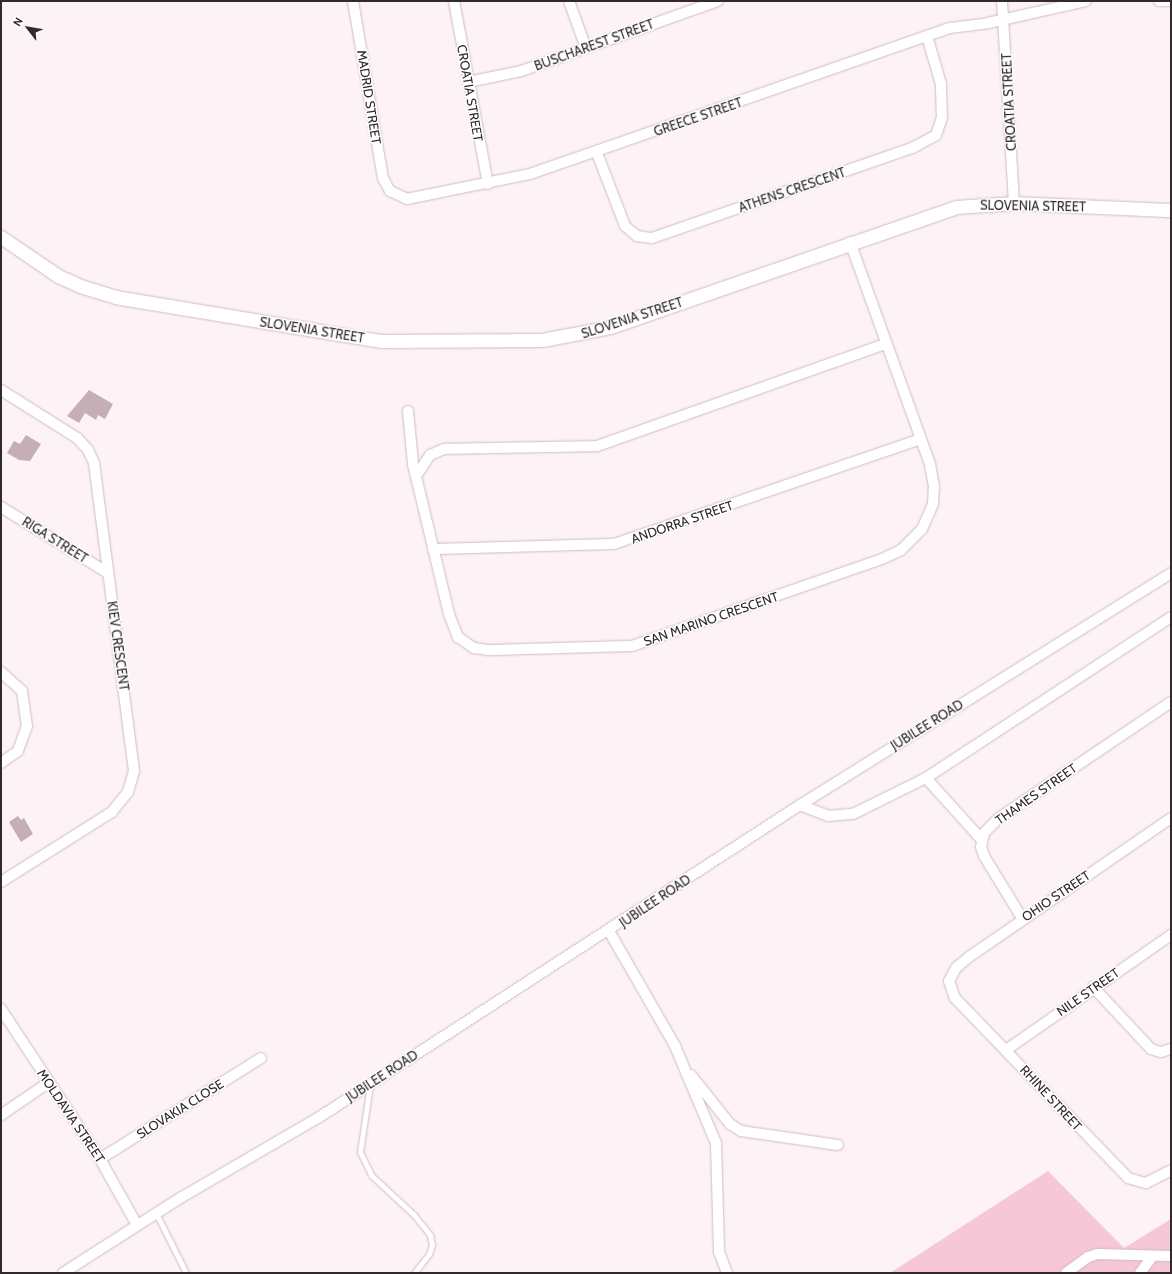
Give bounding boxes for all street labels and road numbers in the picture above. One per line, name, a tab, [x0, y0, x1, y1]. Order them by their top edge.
street label: BUSCHAREST STREET	[532, 16, 656, 74]
street label: CROATIA STREET	[454, 43, 486, 143]
street label: MADRID STREET	[354, 49, 384, 145]
street label: CROATIA STREET	[999, 53, 1019, 151]
street label: GREECE STREET	[652, 95, 744, 139]
street label: ATHENS CRESCENT	[736, 164, 848, 216]
street label: SLOVENIA STREET	[980, 197, 1086, 215]
street label: SLOVENIA STREET	[579, 294, 685, 342]
street label: SLOVENIA STREET	[258, 314, 366, 346]
street label: ANDORRA STREET	[629, 497, 735, 547]
street label: RIGA STREET	[19, 514, 91, 566]
street label: SAN MARINO CRESCENT	[642, 589, 780, 649]
street label: KIEV CRESCENT	[104, 600, 132, 692]
street label: JUBILEE ROAD	[888, 696, 966, 754]
street label: THAMES STREET	[992, 760, 1080, 828]
street label: OHIO STREET	[1019, 867, 1093, 925]
street label: JUBILEE ROAD	[616, 871, 694, 931]
street label: NILE STREET	[1054, 965, 1122, 1019]
street label: JUBILEE ROAD	[343, 1047, 421, 1105]
street label: RHINE STREET	[1017, 1062, 1085, 1134]
street label: MOLDAVIA STREET	[34, 1066, 108, 1166]
street label: SLOVAKIA CLOSE	[134, 1076, 226, 1142]

